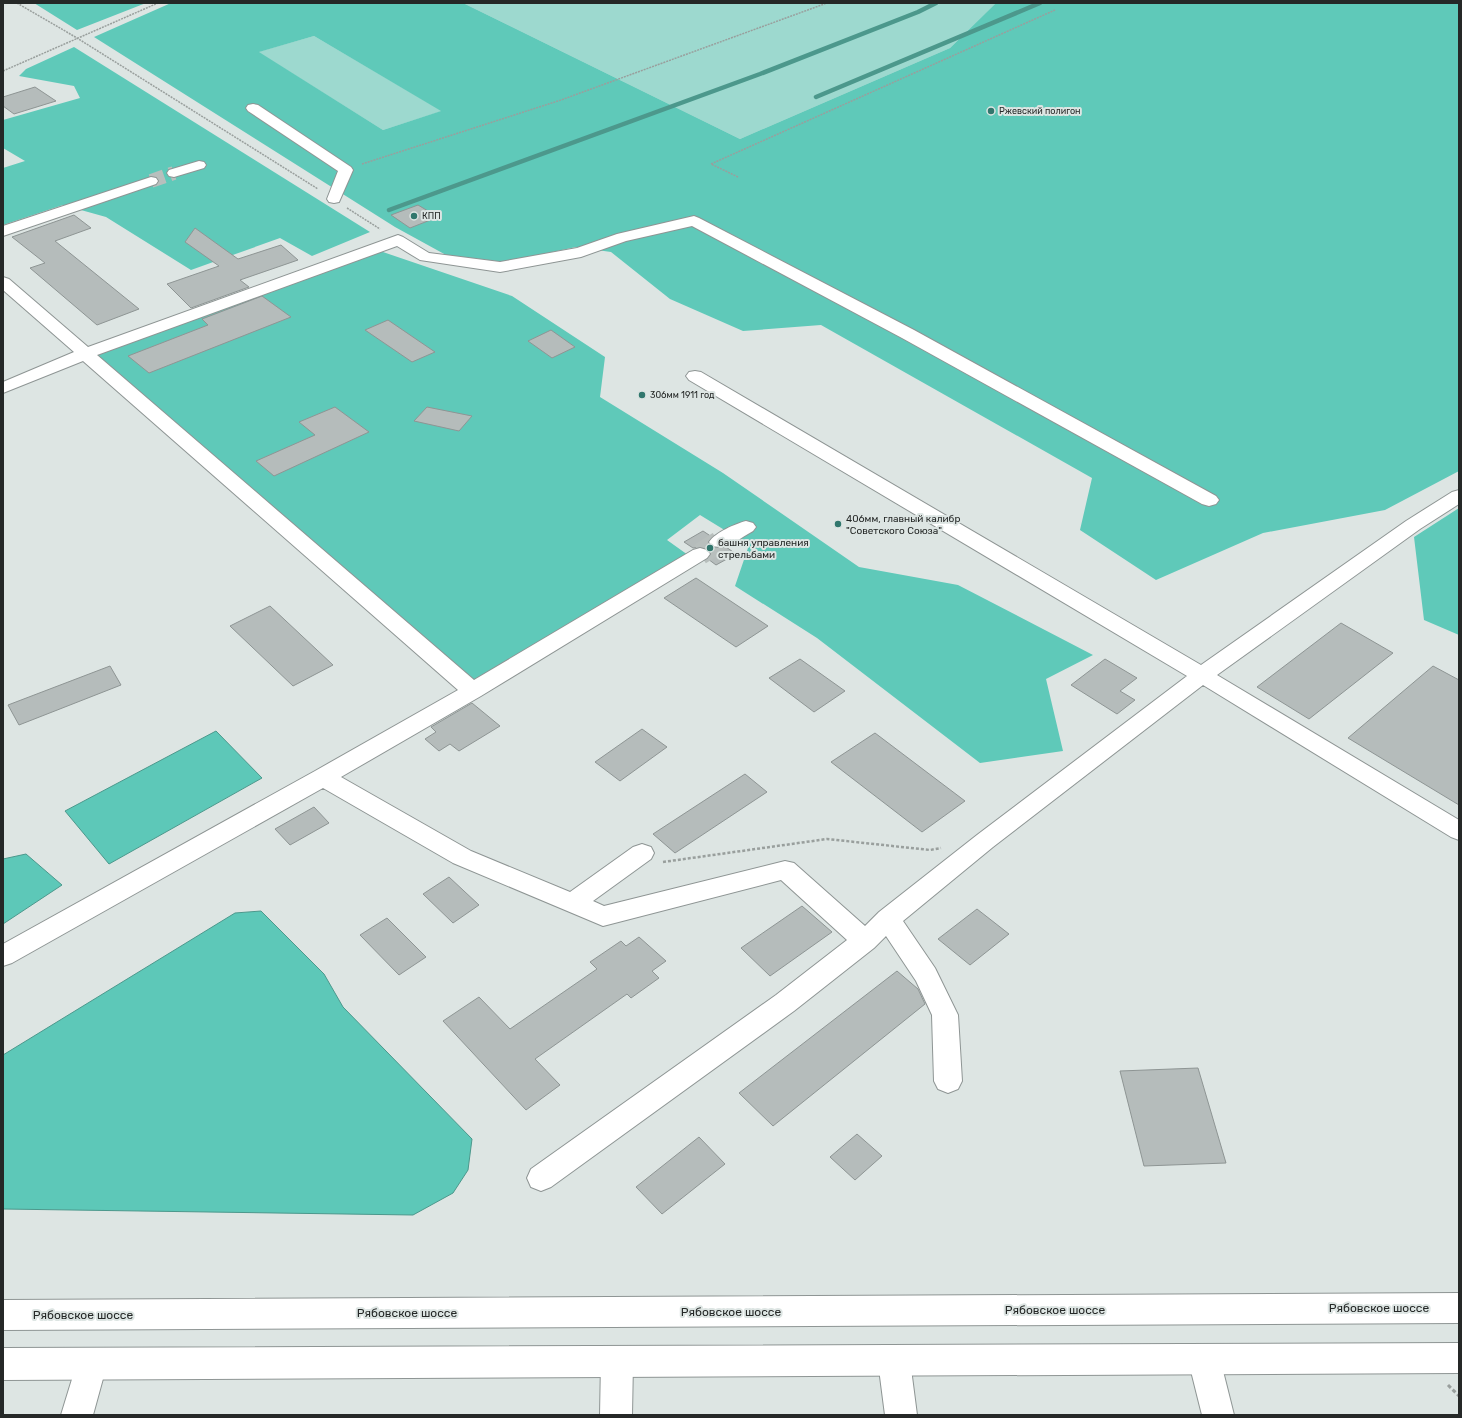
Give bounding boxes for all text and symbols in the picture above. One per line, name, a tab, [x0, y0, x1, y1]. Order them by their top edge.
marker: Ржевский полигон	[986, 106, 996, 116]
place label: Ржевский полигон	[999, 106, 1081, 116]
marker: КПП	[409, 211, 419, 221]
place label: КПП	[422, 211, 441, 221]
marker: 306мм 1911 год	[637, 390, 647, 400]
place label: 306мм 1911 год	[650, 390, 715, 400]
place label: 406мм, главный калибр "Советского Союза"	[846, 513, 960, 537]
marker: 406мм, главный калибр "Советского Союза"	[833, 519, 843, 529]
place label: башня управления стрельбами	[718, 537, 809, 561]
marker: башня управления стрельбами	[705, 543, 715, 553]
street label: Рябовское шоссе	[1329, 1301, 1430, 1315]
street label: Рябовское шоссе	[1005, 1303, 1106, 1317]
street label: Рябовское шоссе	[681, 1305, 782, 1319]
street label: Рябовское шоссе	[357, 1306, 458, 1320]
street label: Рябовское шоссе	[33, 1308, 134, 1322]

